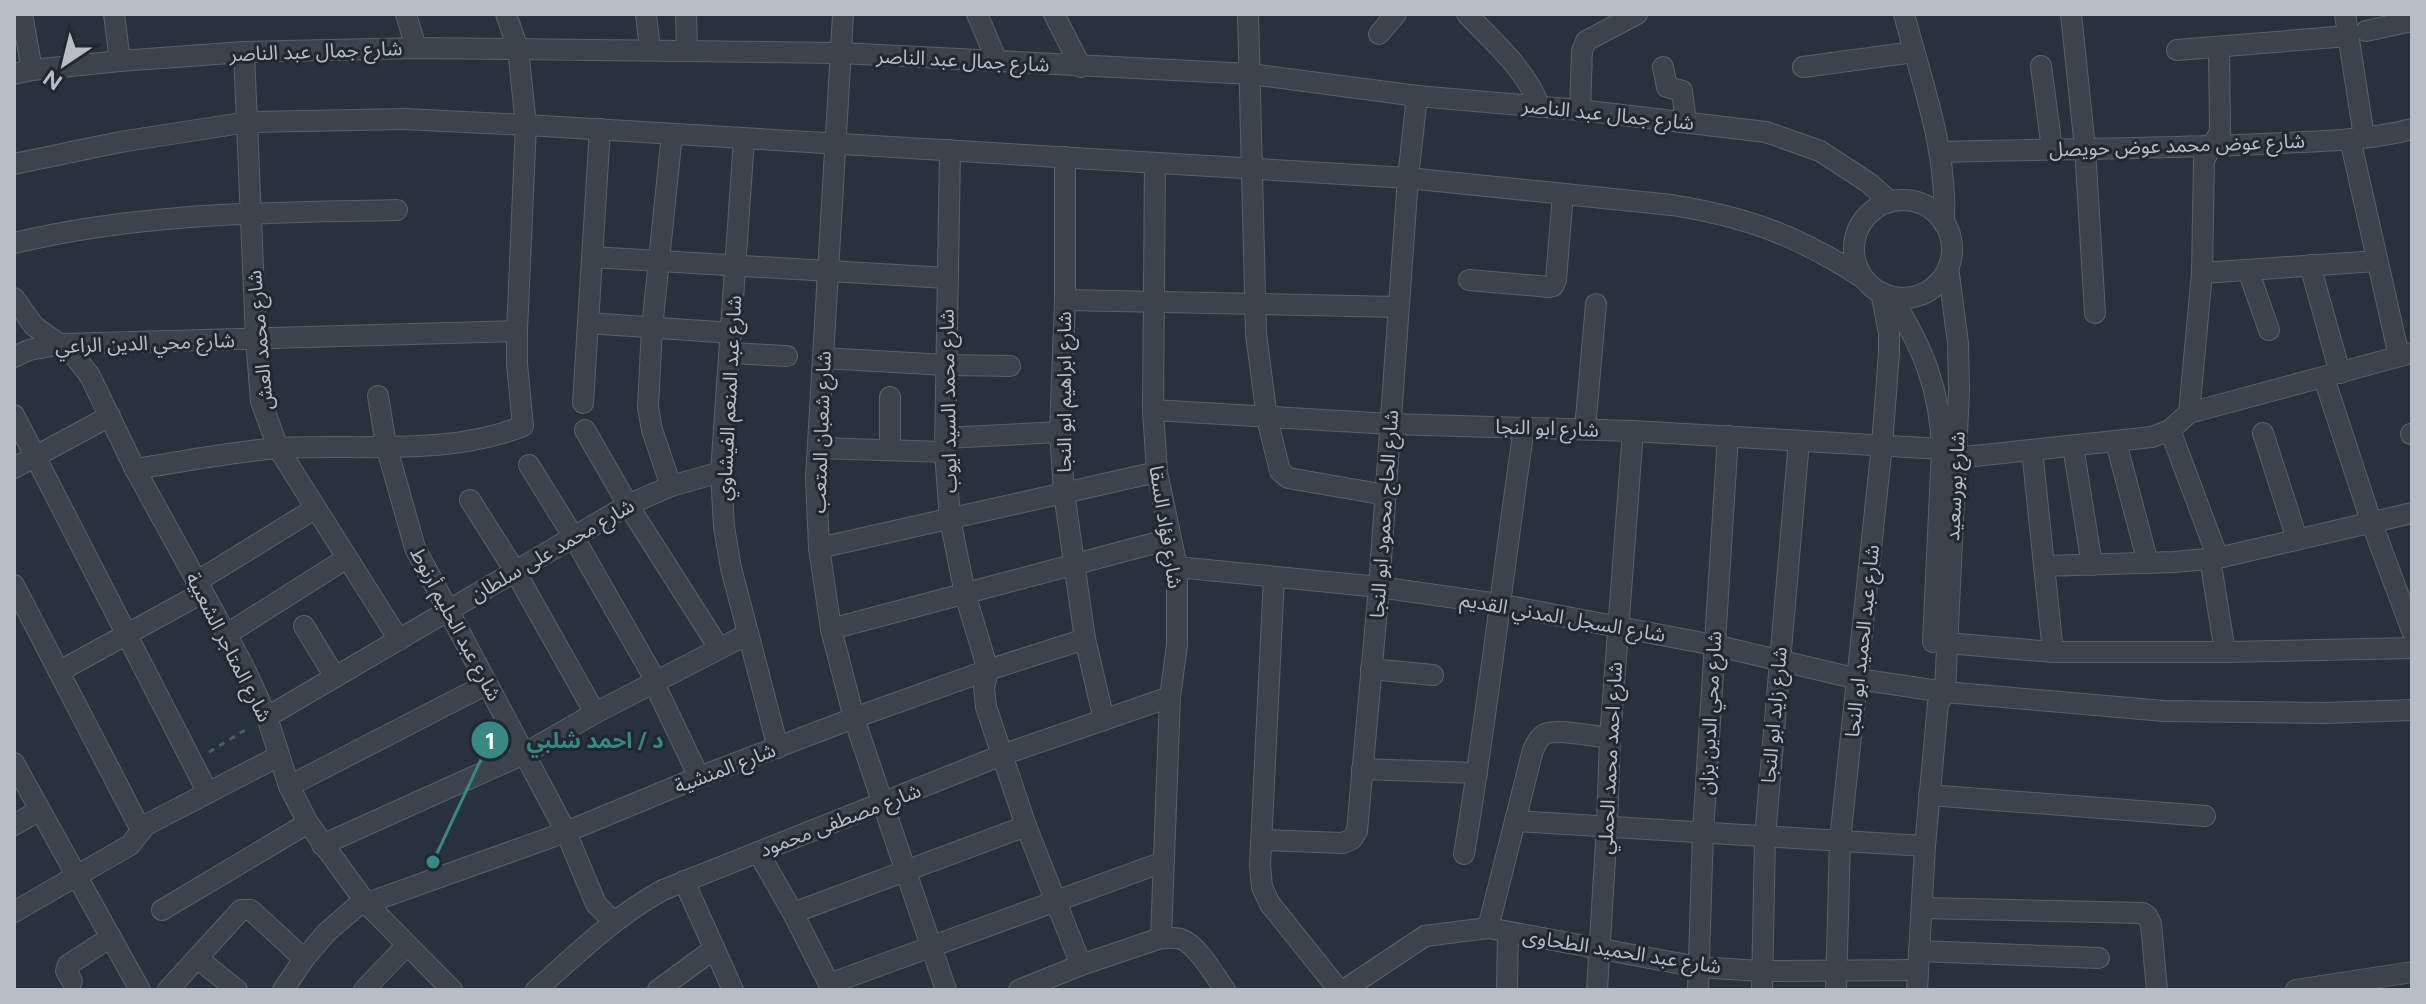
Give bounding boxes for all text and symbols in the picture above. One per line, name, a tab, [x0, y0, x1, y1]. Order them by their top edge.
north arrow	[24, 24, 104, 104]
street label: شارع جمال عبد الناصر	[228, 36, 403, 69]
street label: شارع جمال عبد الناصر	[875, 43, 1050, 80]
text: N	[38, 64, 68, 96]
street label: شارع جمال عبد الناصر	[1519, 93, 1695, 138]
street label: شارع عوض محمد عوض حويصل	[2049, 129, 2306, 164]
street label: شارع محمد العش	[242, 269, 281, 411]
street label: شارع عبد المنعم الفيشاوي	[712, 295, 750, 502]
street label: شارع محمد السيد ايوب	[934, 309, 965, 493]
street label: شارع ابراهيم ابو النجا	[1052, 311, 1079, 473]
street label: شارع محي الدين الراعي	[55, 328, 235, 362]
street label: شارع شعبان المتعب	[806, 350, 839, 514]
street label: شارع الحاج محمود ابو النجا	[1365, 409, 1406, 619]
street label: شارع ابو النجا	[1495, 414, 1599, 445]
street label: شارع بورسعيد	[1940, 431, 1973, 542]
street label: شارع فؤاد السقا	[1141, 464, 1188, 591]
street label: شارع محمد على سلطان	[466, 493, 640, 609]
street label: شارع عبد الحليم أرنوط	[403, 543, 507, 706]
street label: شارع عبد الحميد ابو النجا	[1840, 543, 1887, 739]
street label: شارع المتاجر الشعبية	[178, 568, 277, 727]
street label: شارع السجل المدني القديم	[1458, 587, 1668, 650]
street label: شارع محي الدين بزان	[1694, 630, 1730, 796]
street label: شارع زايد ابو النجا	[1756, 646, 1795, 785]
street label: شارع احمد محمد الحملي	[1593, 661, 1631, 855]
callout: د / احمد شلبي	[470, 717, 679, 763]
text: 1	[485, 726, 495, 755]
text: د / احمد شلبي	[526, 727, 664, 758]
street label: شارع المنشية	[671, 738, 780, 801]
street label: شارع مصطفى محمود	[756, 778, 925, 865]
street label: شارع عبد الحميد الطحاوى	[1521, 923, 1723, 982]

